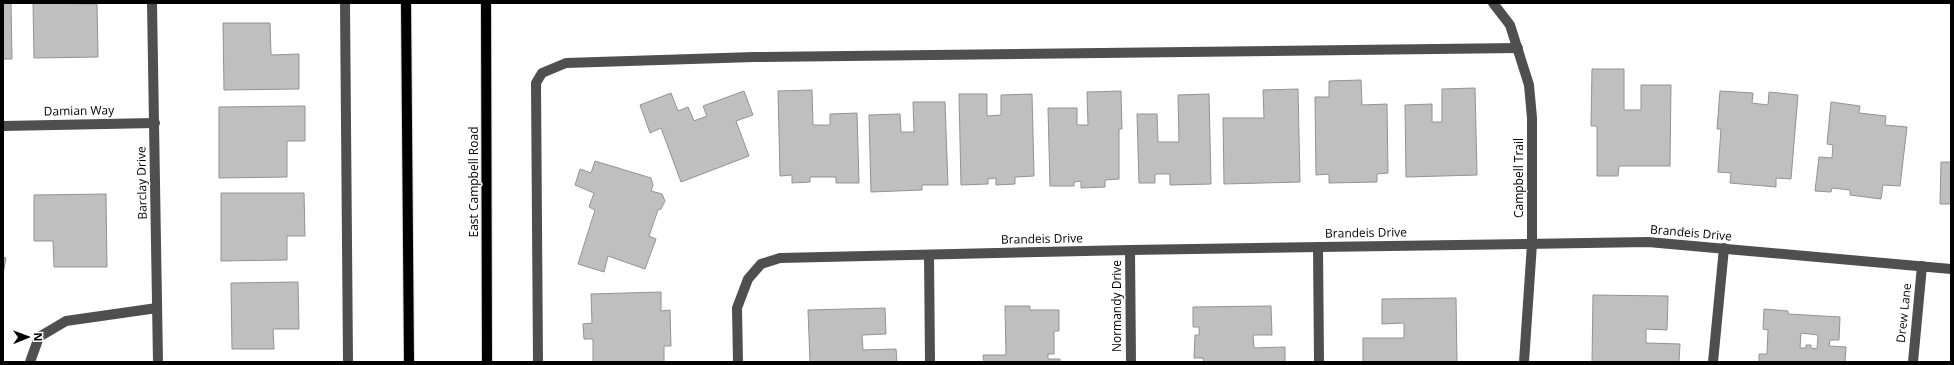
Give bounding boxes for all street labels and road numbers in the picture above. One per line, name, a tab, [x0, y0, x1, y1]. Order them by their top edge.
street label: Damian Way	[44, 101, 115, 120]
street label: East Campbell Road	[465, 126, 482, 238]
street label: Campbell Trail	[1510, 138, 1527, 218]
street label: Barclay Drive	[132, 146, 151, 220]
street label: Brandeis Drive	[1649, 220, 1733, 245]
street label: Brandeis Drive	[1325, 223, 1407, 242]
street label: Brandeis Drive	[1001, 229, 1083, 248]
street label: Normandy Drive	[1108, 260, 1125, 352]
street label: Drew Lane	[1892, 282, 1915, 344]

